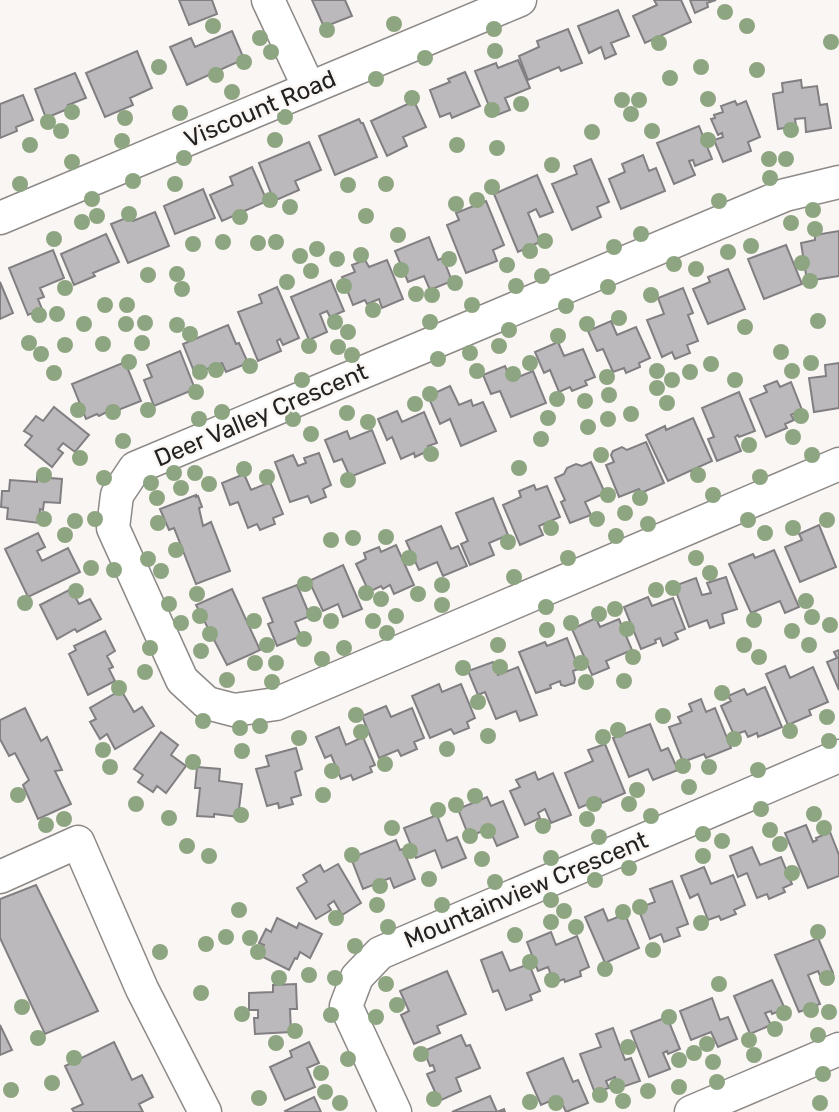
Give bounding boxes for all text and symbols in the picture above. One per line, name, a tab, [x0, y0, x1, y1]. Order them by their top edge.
street label: Viscount Road	[180, 65, 340, 153]
street label: Deer Valley Crescent	[150, 357, 372, 473]
street label: Mountainview Crescent	[400, 826, 652, 954]

